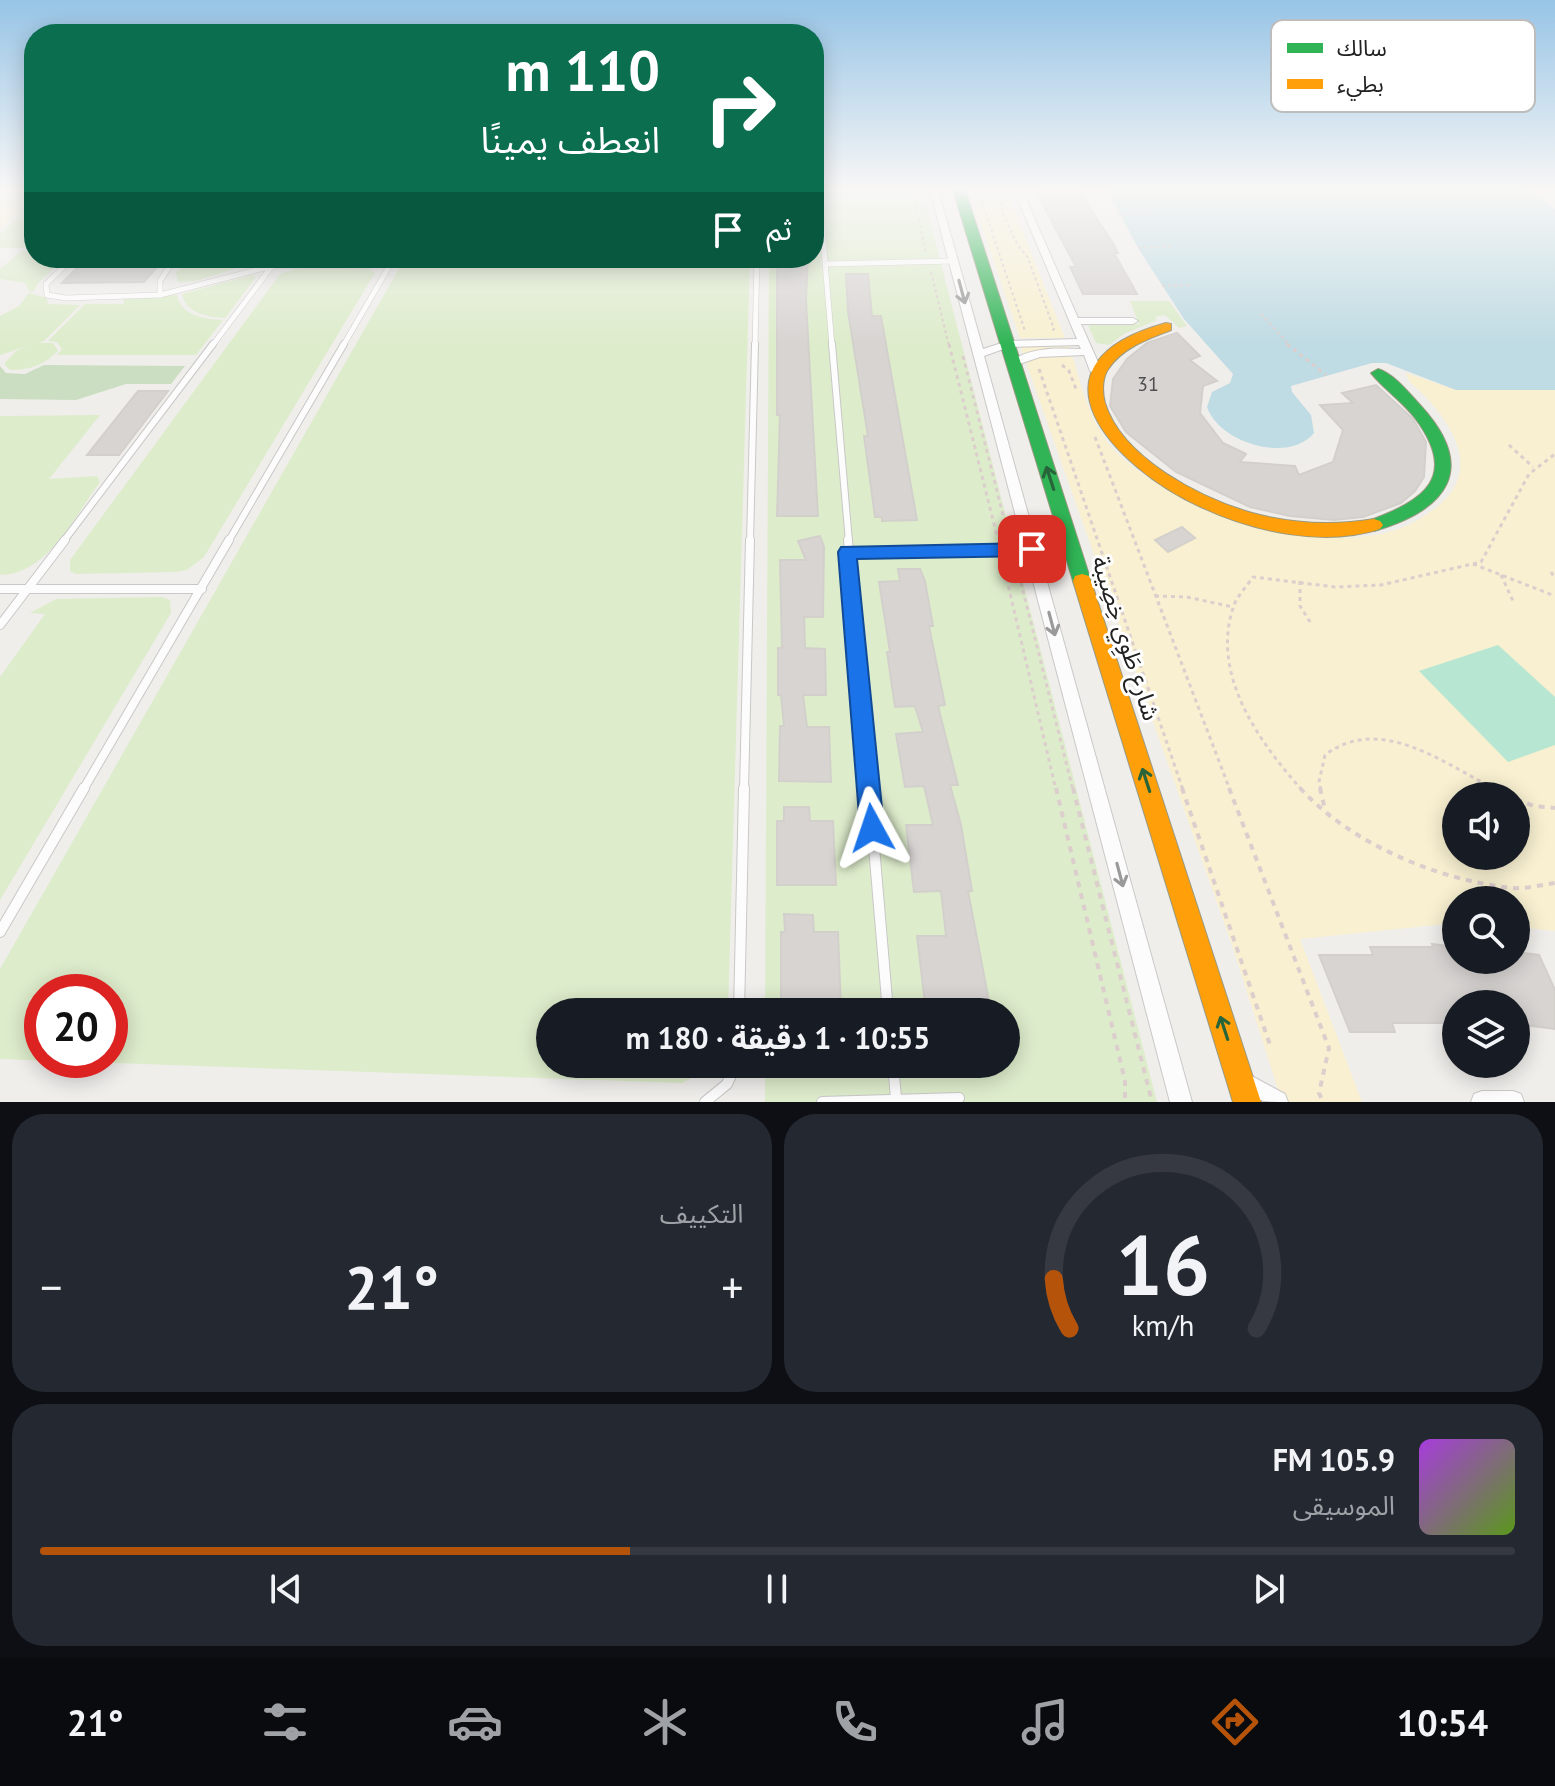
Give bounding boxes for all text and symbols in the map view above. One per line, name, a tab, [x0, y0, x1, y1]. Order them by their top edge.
legend	[1271, 20, 1535, 112]
text: 110 m	[505, 34, 660, 106]
text: سالك	[1337, 34, 1387, 62]
icon: right	[688, 56, 792, 160]
text: بطيء	[1337, 70, 1384, 101]
text: انعطف يمينًا	[480, 116, 660, 163]
icon: arrive	[706, 208, 750, 252]
text: ثم	[766, 209, 792, 248]
one-way arrow	[955, 278, 970, 304]
house number: 31	[1137, 371, 1159, 397]
one-way arrow	[1042, 466, 1057, 492]
pin	[998, 515, 1066, 583]
icon: arrive	[1010, 527, 1054, 571]
street label: شارع طَوِي خِصِيبة	[1081, 552, 1167, 725]
one-way arrow	[1045, 610, 1060, 636]
one-way arrow	[1137, 767, 1152, 792]
map controls	[1442, 782, 1530, 1078]
button: sound	[1442, 782, 1530, 870]
position arrow	[830, 786, 914, 870]
one-way arrow	[1113, 861, 1128, 887]
button: search	[1442, 886, 1530, 974]
speed limit sign: 20	[24, 974, 128, 1078]
button: layers	[1442, 990, 1530, 1078]
one-way arrow	[1216, 1015, 1231, 1041]
text: 10:55 · 1 دقيقة · 180 m	[626, 1018, 930, 1057]
text: التكييف	[660, 1197, 744, 1230]
text: 16	[1116, 1210, 1210, 1318]
text: 21°	[345, 1248, 439, 1326]
text: −	[40, 1258, 62, 1315]
text: +	[721, 1258, 743, 1315]
text: km/h	[1132, 1307, 1195, 1344]
text: 105.9 FM	[1273, 1440, 1395, 1479]
text: الموسيقى	[1293, 1489, 1395, 1522]
icon: previous	[264, 1567, 308, 1611]
icon: pause	[755, 1567, 799, 1611]
icon: next	[1247, 1567, 1291, 1611]
icon: filters	[257, 1694, 313, 1750]
icon: car	[447, 1694, 503, 1750]
icon: climate	[637, 1694, 693, 1750]
icon: phone	[827, 1694, 883, 1750]
icon: music	[1017, 1694, 1073, 1750]
icon: directions	[1207, 1694, 1263, 1750]
text: 21°	[67, 1699, 124, 1746]
text: 10:54	[1397, 1699, 1488, 1746]

